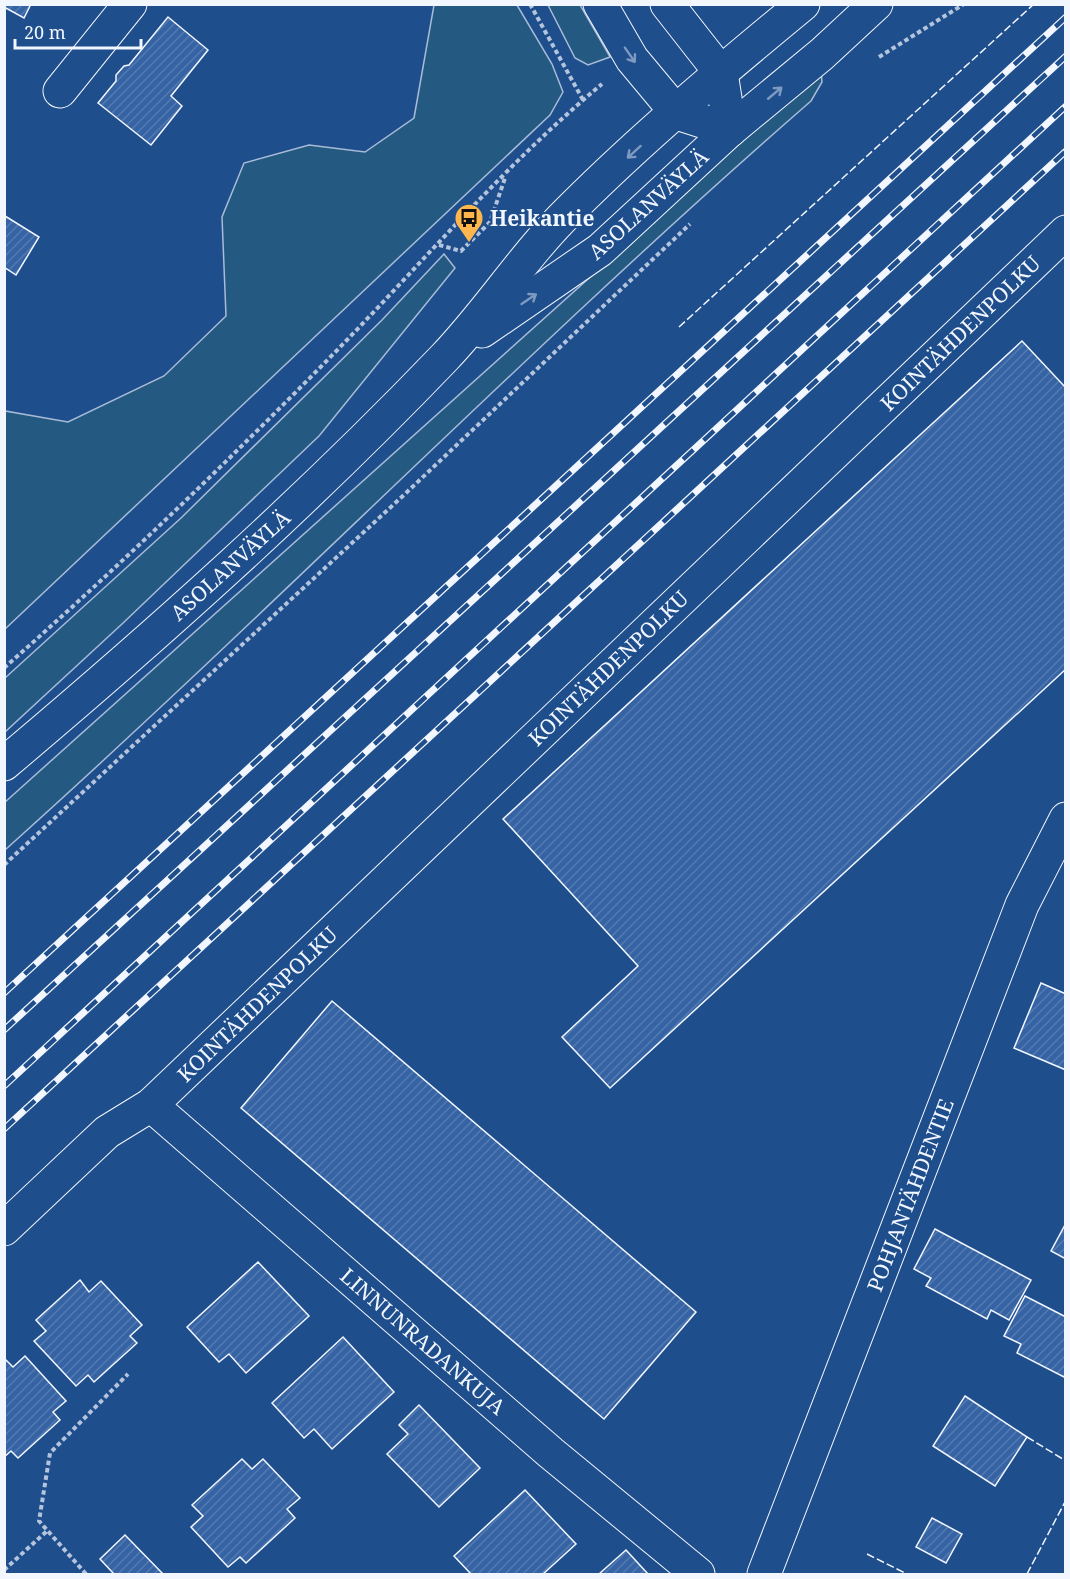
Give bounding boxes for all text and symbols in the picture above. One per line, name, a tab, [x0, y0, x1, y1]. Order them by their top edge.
scale bar	[15, 12, 141, 50]
text: 20 m	[24, 20, 66, 44]
one-way arrow	[624, 47, 636, 63]
one-way arrow	[767, 86, 782, 100]
street label: ASOLANVÄYLÄ	[582, 142, 714, 265]
one-way arrow	[626, 145, 641, 159]
bus stop icon: Heikantie	[453, 202, 485, 244]
place label: Heikantie	[490, 204, 595, 232]
street label: KOINTÄHDENPOLKU	[874, 249, 1046, 417]
one-way arrow	[520, 293, 536, 305]
street label: ASOLANVÄYLÄ	[164, 503, 296, 626]
street label: KOINTÄHDENPOLKU	[522, 584, 694, 752]
street label: KOINTÄHDENPOLKU	[171, 920, 343, 1088]
street label: POHJANTÄHDENTIE	[860, 1095, 960, 1295]
street label: LINNUNRADANKUJA	[334, 1261, 512, 1421]

